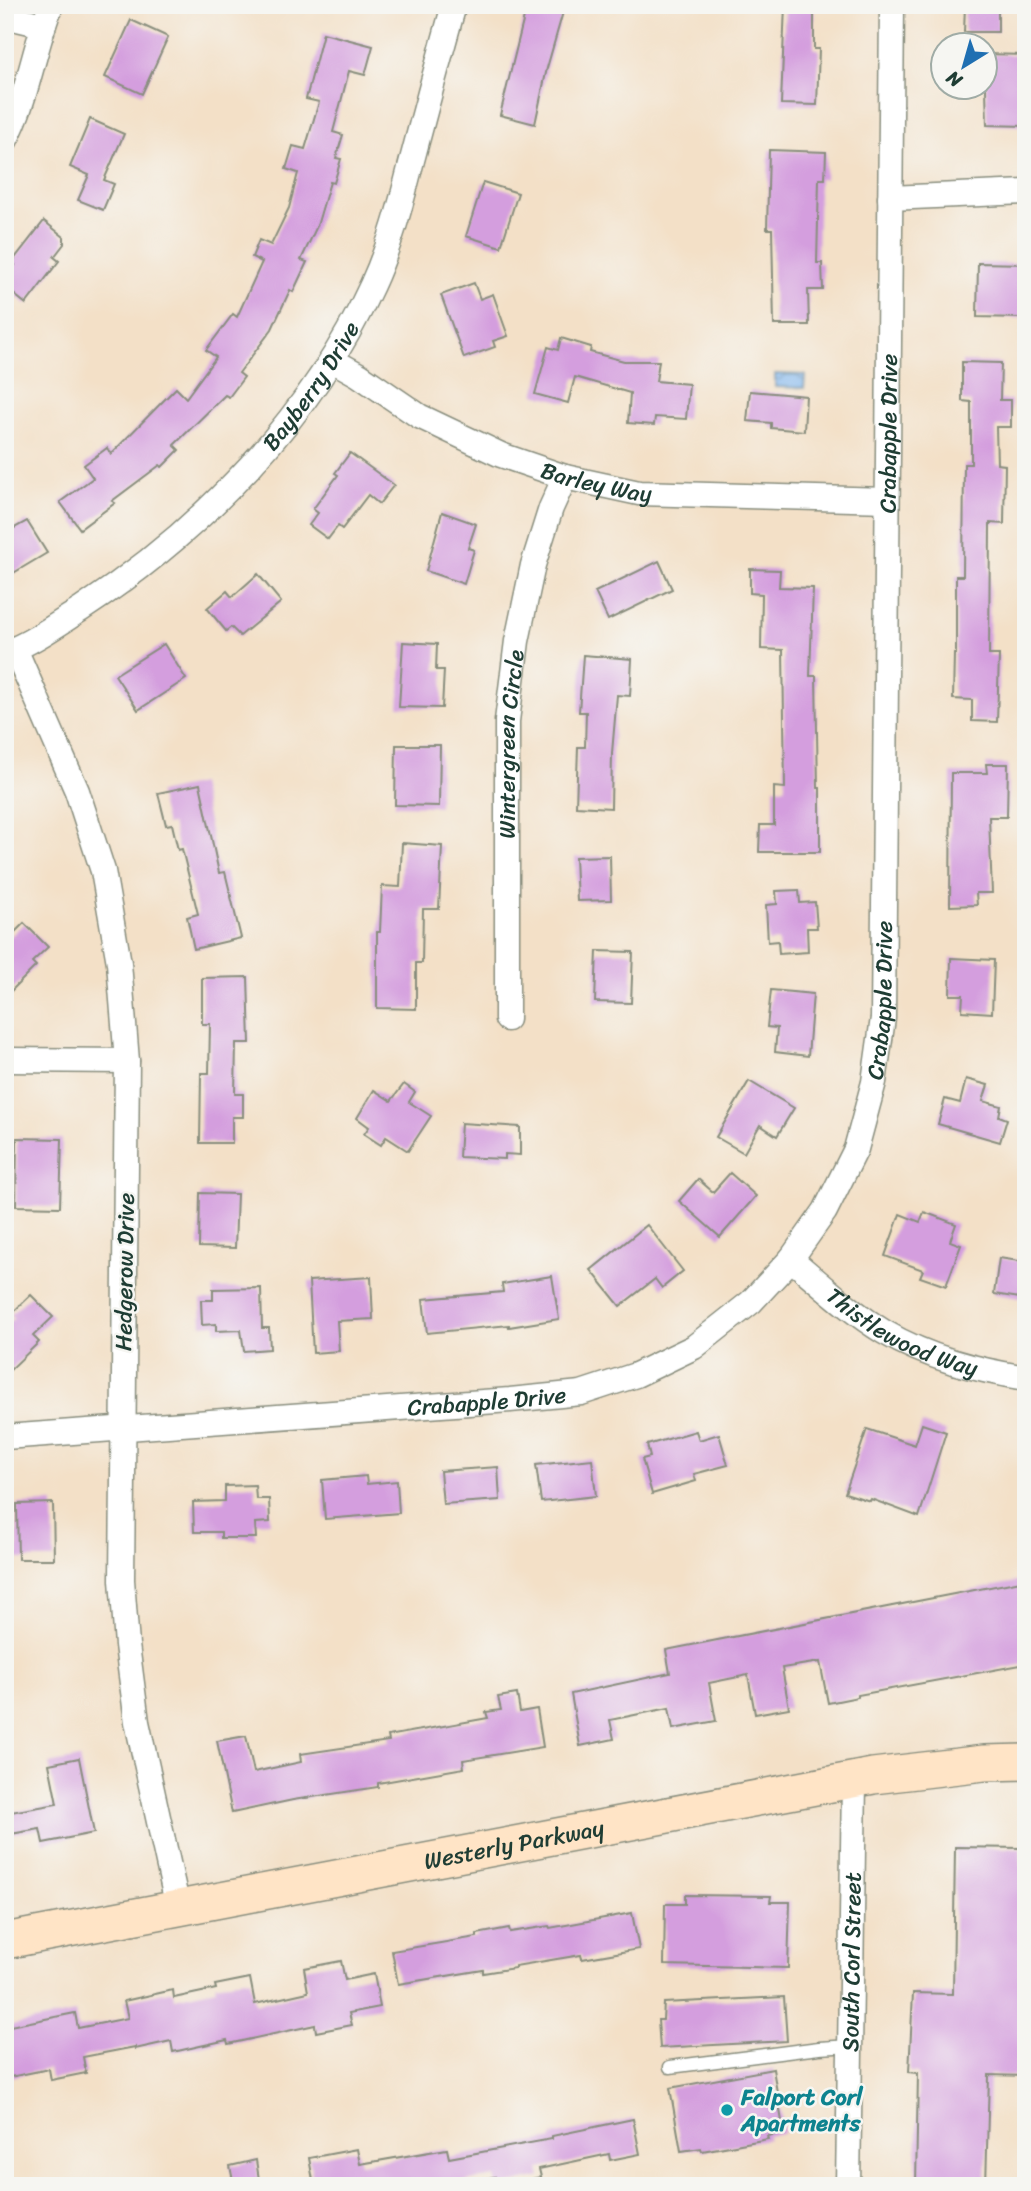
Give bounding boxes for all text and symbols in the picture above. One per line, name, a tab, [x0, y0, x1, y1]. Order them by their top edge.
north arrow	[930, 32, 1000, 102]
text: N	[938, 62, 970, 97]
street label: Bayberry Drive	[251, 313, 371, 460]
street label: Crabapple Drive	[867, 354, 909, 513]
street label: Barley Way	[535, 450, 652, 514]
street label: Wintergreen Circle	[486, 647, 536, 839]
street label: Crabapple Drive	[854, 921, 904, 1082]
street label: Hedgerow Drive	[103, 1192, 147, 1352]
street label: Thistlewood Way	[817, 1276, 982, 1388]
street label: Crabapple Drive	[406, 1374, 568, 1428]
street label: Westerly Parkway	[420, 1807, 608, 1881]
street label: South Corl Street	[829, 1872, 873, 2052]
place label: Falport Corl Apartments	[740, 2077, 864, 2144]
marker: Falport Corl Apartments	[719, 2102, 735, 2118]

